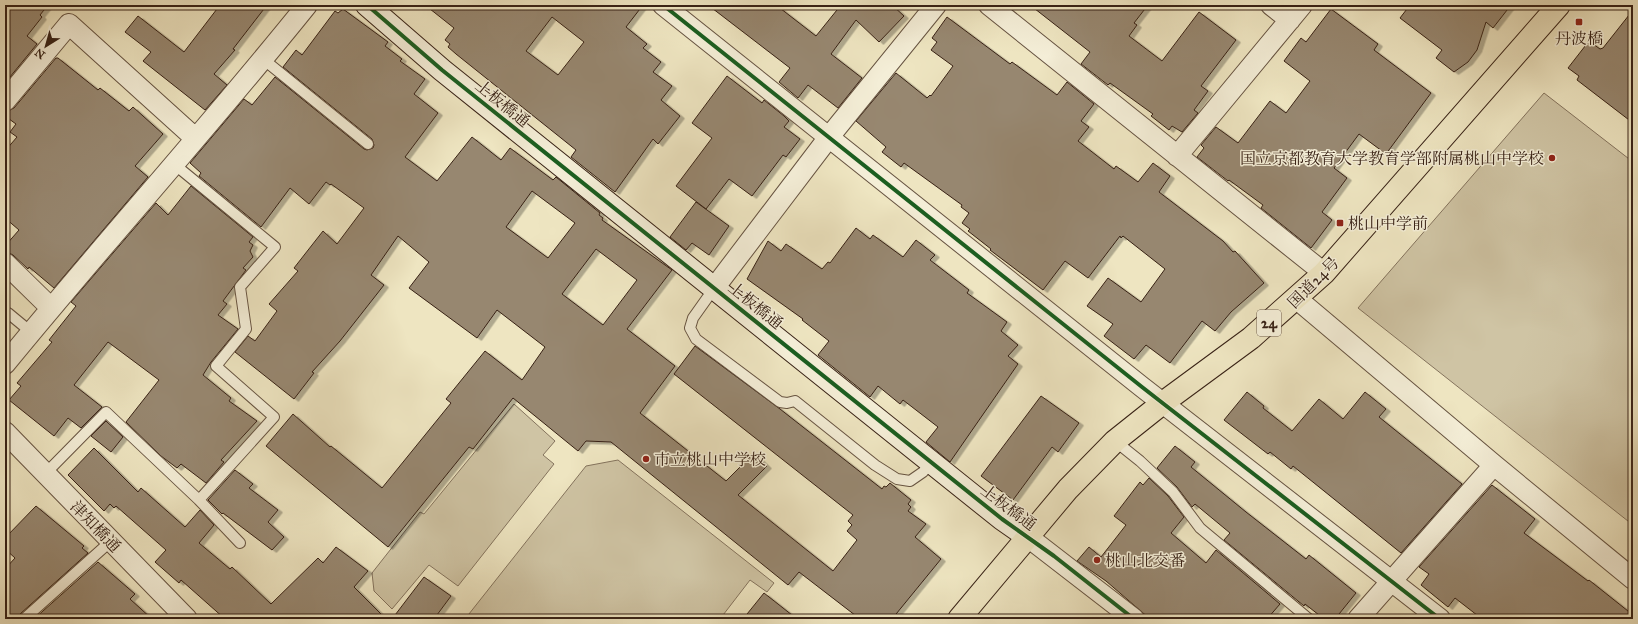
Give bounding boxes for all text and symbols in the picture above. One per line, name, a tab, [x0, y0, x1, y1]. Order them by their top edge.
marker: 丹波橋	[1574, 17, 1584, 27]
north arrow	[26, 26, 66, 66]
place label: 丹波橋	[1555, 29, 1603, 48]
text: N	[32, 45, 48, 62]
street label: 上板橋通	[472, 76, 534, 131]
place label: 国立京都教育大学教育学部附属桃山中学校	[1240, 149, 1544, 168]
marker: 国立京都教育大学教育学部附属桃山中学校	[1547, 153, 1557, 163]
place label: 桃山中学前	[1348, 214, 1428, 233]
marker: 桃山中学前	[1335, 218, 1345, 228]
street label: 国道24号	[1284, 253, 1343, 312]
street label: 上板橋通	[725, 278, 787, 333]
road number: 24	[1257, 310, 1281, 336]
place label: 市立桃山中学校	[654, 450, 766, 469]
marker: 市立桃山中学校	[641, 454, 651, 464]
street label: 上板橋通	[977, 481, 1040, 534]
street label: 津知橋通	[67, 497, 125, 556]
place label: 桃山北交番	[1105, 551, 1185, 570]
marker: 桃山北交番	[1092, 555, 1102, 565]

